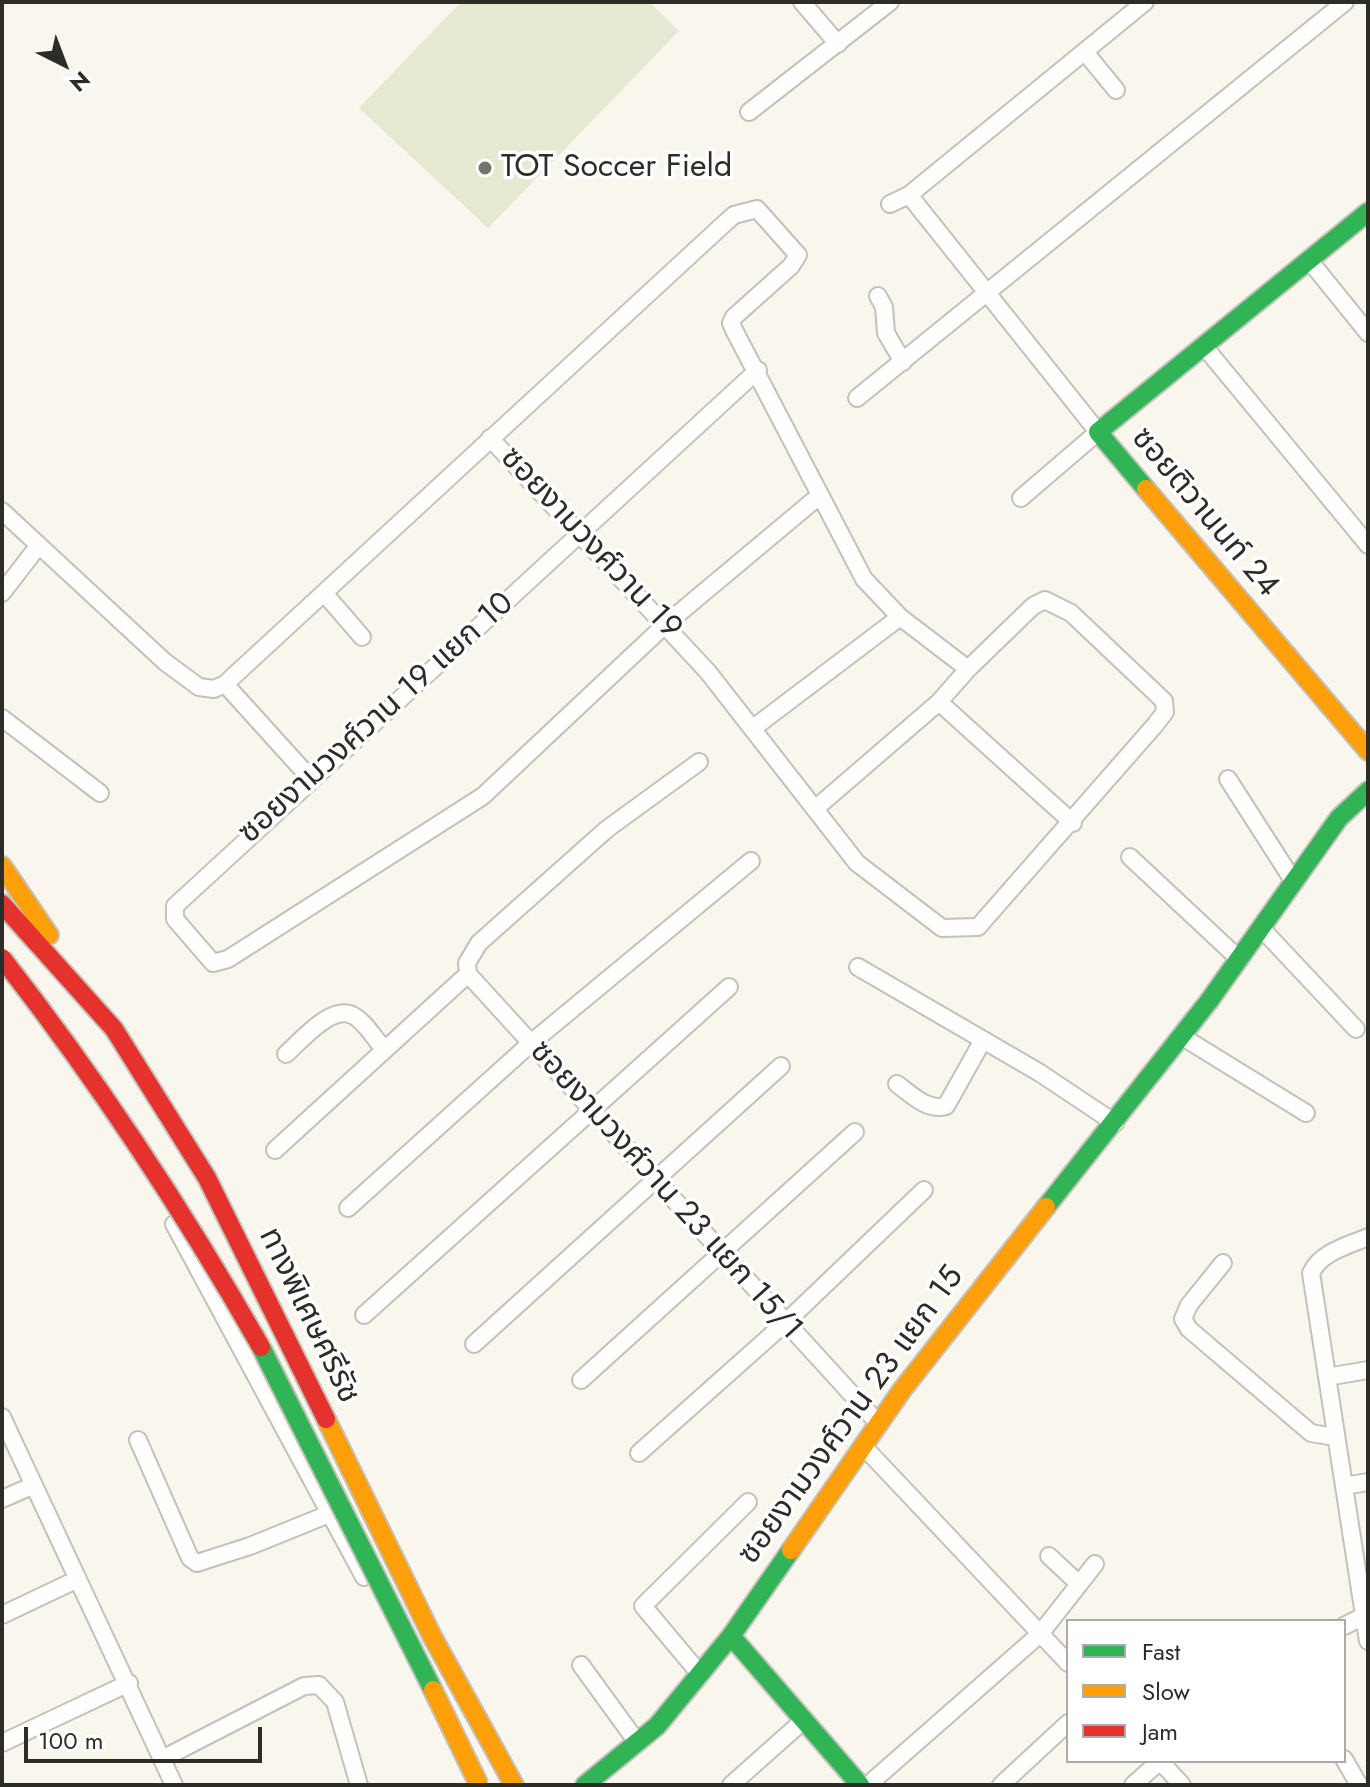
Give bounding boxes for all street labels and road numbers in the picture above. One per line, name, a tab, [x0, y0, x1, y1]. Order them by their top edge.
street label: ซอยติวานนท์ 24	[1122, 420, 1286, 606]
street label: ซอยงามวงศ์วาน 19	[491, 440, 689, 648]
street label: ซอยงามวงศ์วาน 19 แยก 10	[231, 585, 523, 853]
street label: ซอยงามวงศ์วาน 23 แยก 15/1	[520, 1033, 810, 1349]
street label: ทางพิเศษศรีรัช	[249, 1222, 367, 1410]
street label: ซอยงามวงศ์วาน 23 แยก 15	[731, 1260, 973, 1572]

